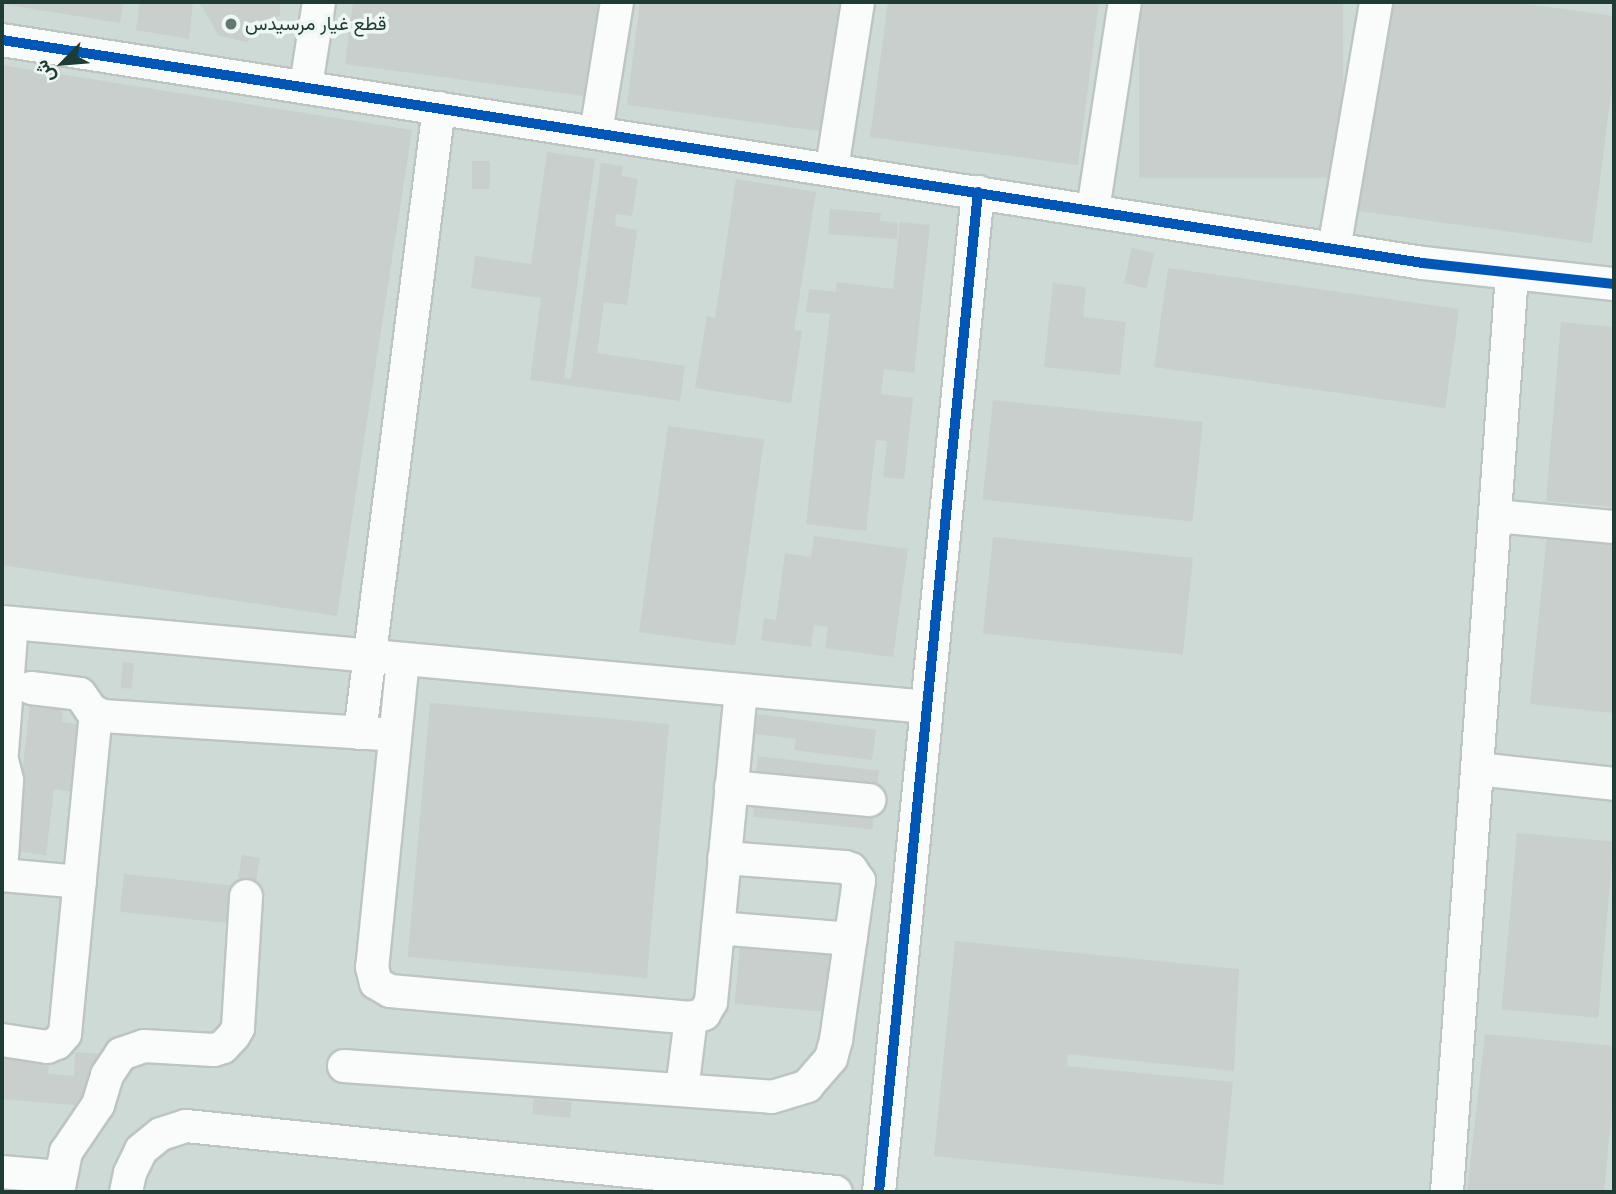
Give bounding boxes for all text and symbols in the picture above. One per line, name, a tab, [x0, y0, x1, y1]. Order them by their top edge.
place label: قطع غيار مرسيدس	[245, 13, 386, 35]
marker: قطع غيار مرسيدس	[223, 16, 239, 32]
north arrow	[28, 28, 98, 98]
text: ش	[27, 56, 61, 88]

